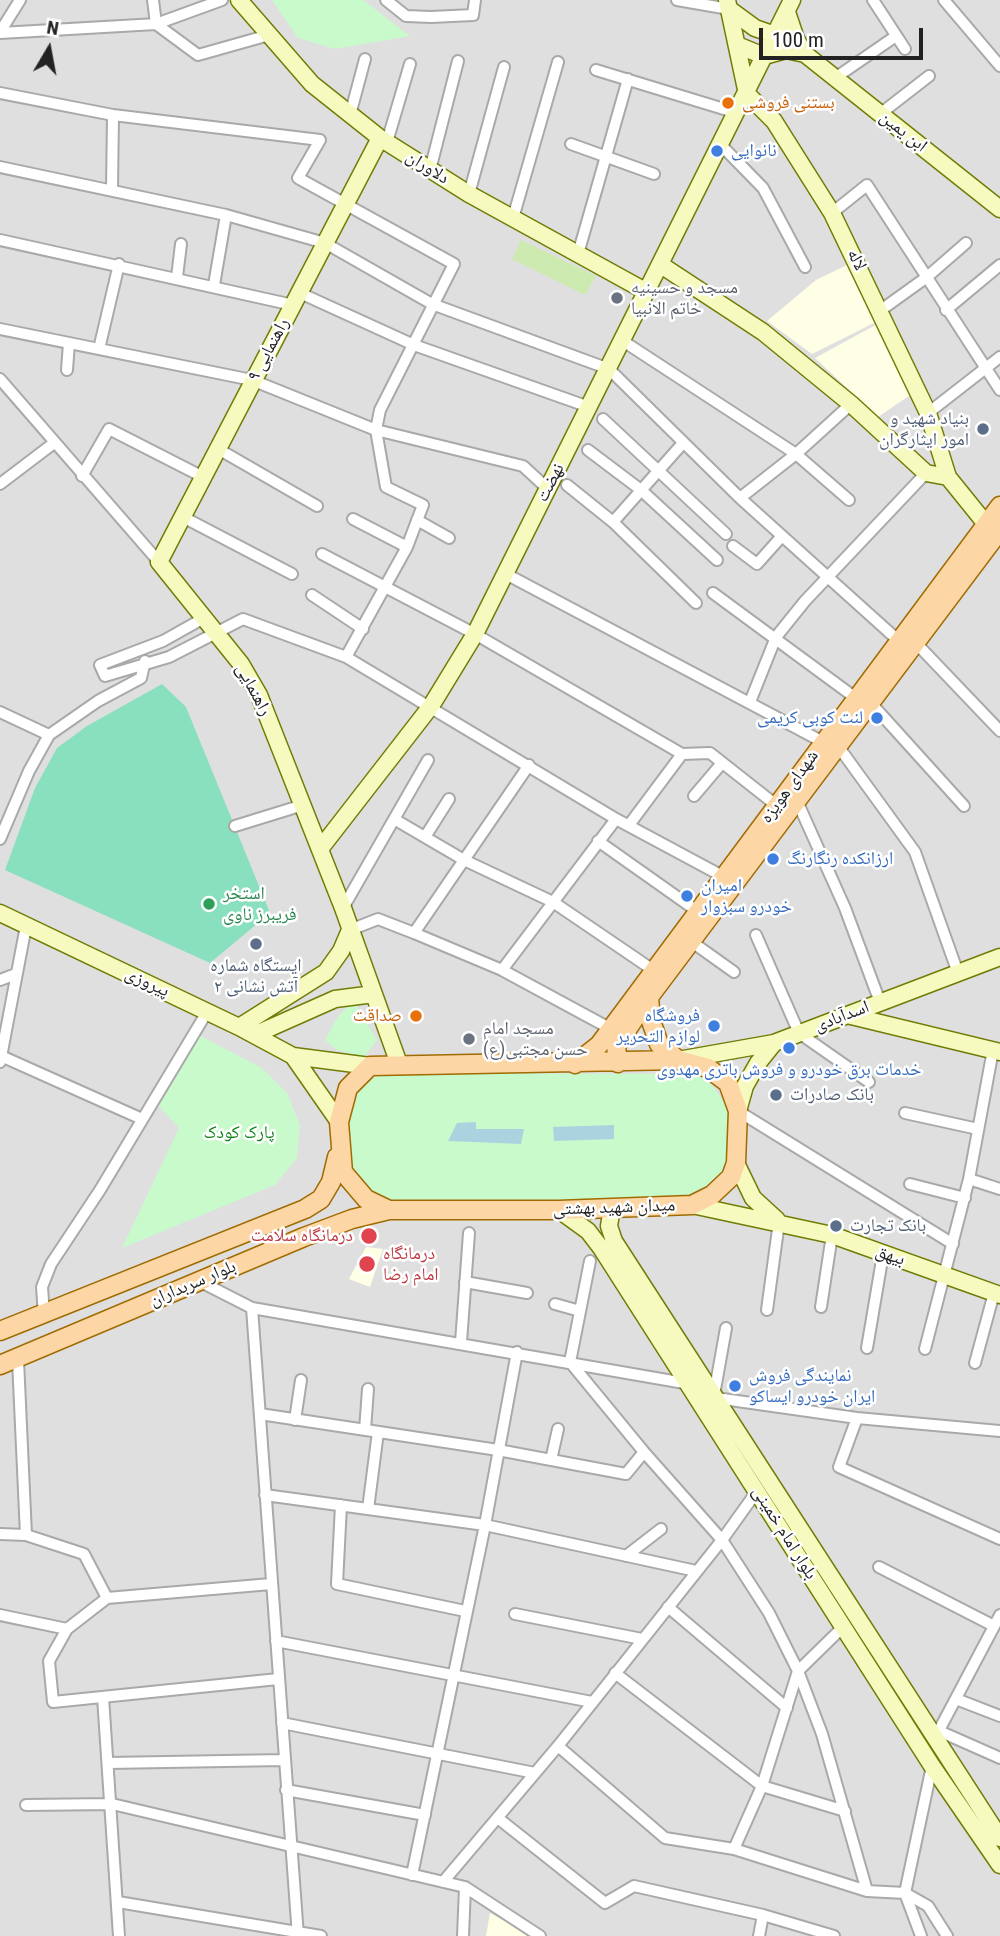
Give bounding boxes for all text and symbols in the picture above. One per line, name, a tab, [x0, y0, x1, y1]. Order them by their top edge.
north arrow	[14, 14, 84, 84]
scale bar	[762, 14, 926, 58]
text: N	[45, 15, 60, 40]
text: 100 m	[772, 28, 824, 52]
place label: بستنی فروشی	[742, 92, 835, 114]
marker: بستنی فروشی	[720, 95, 736, 111]
street label: ابن یمین	[875, 107, 931, 157]
place label: نانوایی	[731, 140, 777, 162]
marker: نانوایی	[709, 143, 725, 159]
street label: دلاوران	[401, 146, 453, 190]
street label: لاله	[842, 246, 870, 274]
place label: مسجد و حسینیه خاتم الانبیا	[631, 277, 738, 320]
marker: مسجد و حسینیه خاتم الانبیا	[609, 290, 625, 306]
street label: راهنمایی ۹	[243, 315, 295, 385]
place label: بنیاد شهید و امور ایثارگران	[879, 408, 969, 450]
marker: بنیاد شهید و امور ایثارگران	[975, 421, 991, 437]
street label: نهضت	[532, 460, 570, 506]
street label: راهنمایی	[230, 660, 276, 720]
place label: لنت کوبی کریمی	[757, 707, 863, 729]
marker: لنت کوبی کریمی	[869, 710, 885, 726]
street label: شهدای هویزه	[756, 746, 824, 828]
place label: ارزانکده رنگارنگ	[787, 848, 893, 870]
marker: ارزانکده رنگارنگ	[765, 851, 781, 867]
place label: امیران خودرو سبزوار	[701, 875, 792, 917]
place label: استخر فریبرز ناوی	[223, 883, 297, 926]
marker: امیران خودرو سبزوار	[679, 888, 695, 904]
marker: استخر فریبرز ناوی	[201, 896, 217, 912]
marker: ایستگاه شماره ۲ آتش نشانی	[248, 936, 264, 952]
place label: ایستگاه شماره ۲ آتش نشانی	[210, 955, 302, 998]
street label: پیروزی	[121, 963, 173, 1003]
street label: اسدآبادی	[812, 997, 872, 1037]
place label: صداقت	[353, 1005, 402, 1027]
place label: فروشگاه لوازم التحریر	[616, 1005, 700, 1048]
marker: صداقت	[408, 1008, 424, 1024]
place label: مسجد امام حسن مجتبی(ع)	[483, 1018, 588, 1060]
marker: فروشگاه لوازم التحریر	[706, 1018, 722, 1034]
marker: مسجد امام حسن مجتبی(ع)	[461, 1031, 477, 1047]
marker: خدمات برق خودرو و فروش باتری مهدوی	[781, 1040, 797, 1056]
place label: خدمات برق خودرو و فروش باتری مهدوی	[656, 1059, 922, 1081]
place label: بانک صادرات	[790, 1084, 874, 1106]
marker: بانک صادرات	[768, 1087, 784, 1103]
park label: پارک کودک	[203, 1122, 275, 1144]
street label: میدان شهید بهشتی	[552, 1195, 676, 1221]
place label: بانک تجارت	[850, 1215, 926, 1237]
marker: بانک تجارت	[828, 1218, 844, 1234]
place label: درمانگاه سلامت	[251, 1225, 353, 1247]
marker: درمانگاه سلامت	[359, 1226, 379, 1246]
street label: بیهق	[872, 1241, 908, 1271]
place label: درمانگاه امام رضا	[383, 1243, 439, 1286]
marker: درمانگاه امام رضا	[357, 1254, 377, 1274]
street label: بلوار سربداران	[147, 1256, 239, 1312]
place label: نمایندگی فروش ایران خودرو ایساکو	[749, 1365, 875, 1408]
marker: نمایندگی فروش ایران خودرو ایساکو	[727, 1378, 743, 1394]
street label: بلوار امام خمینی	[747, 1482, 821, 1584]

